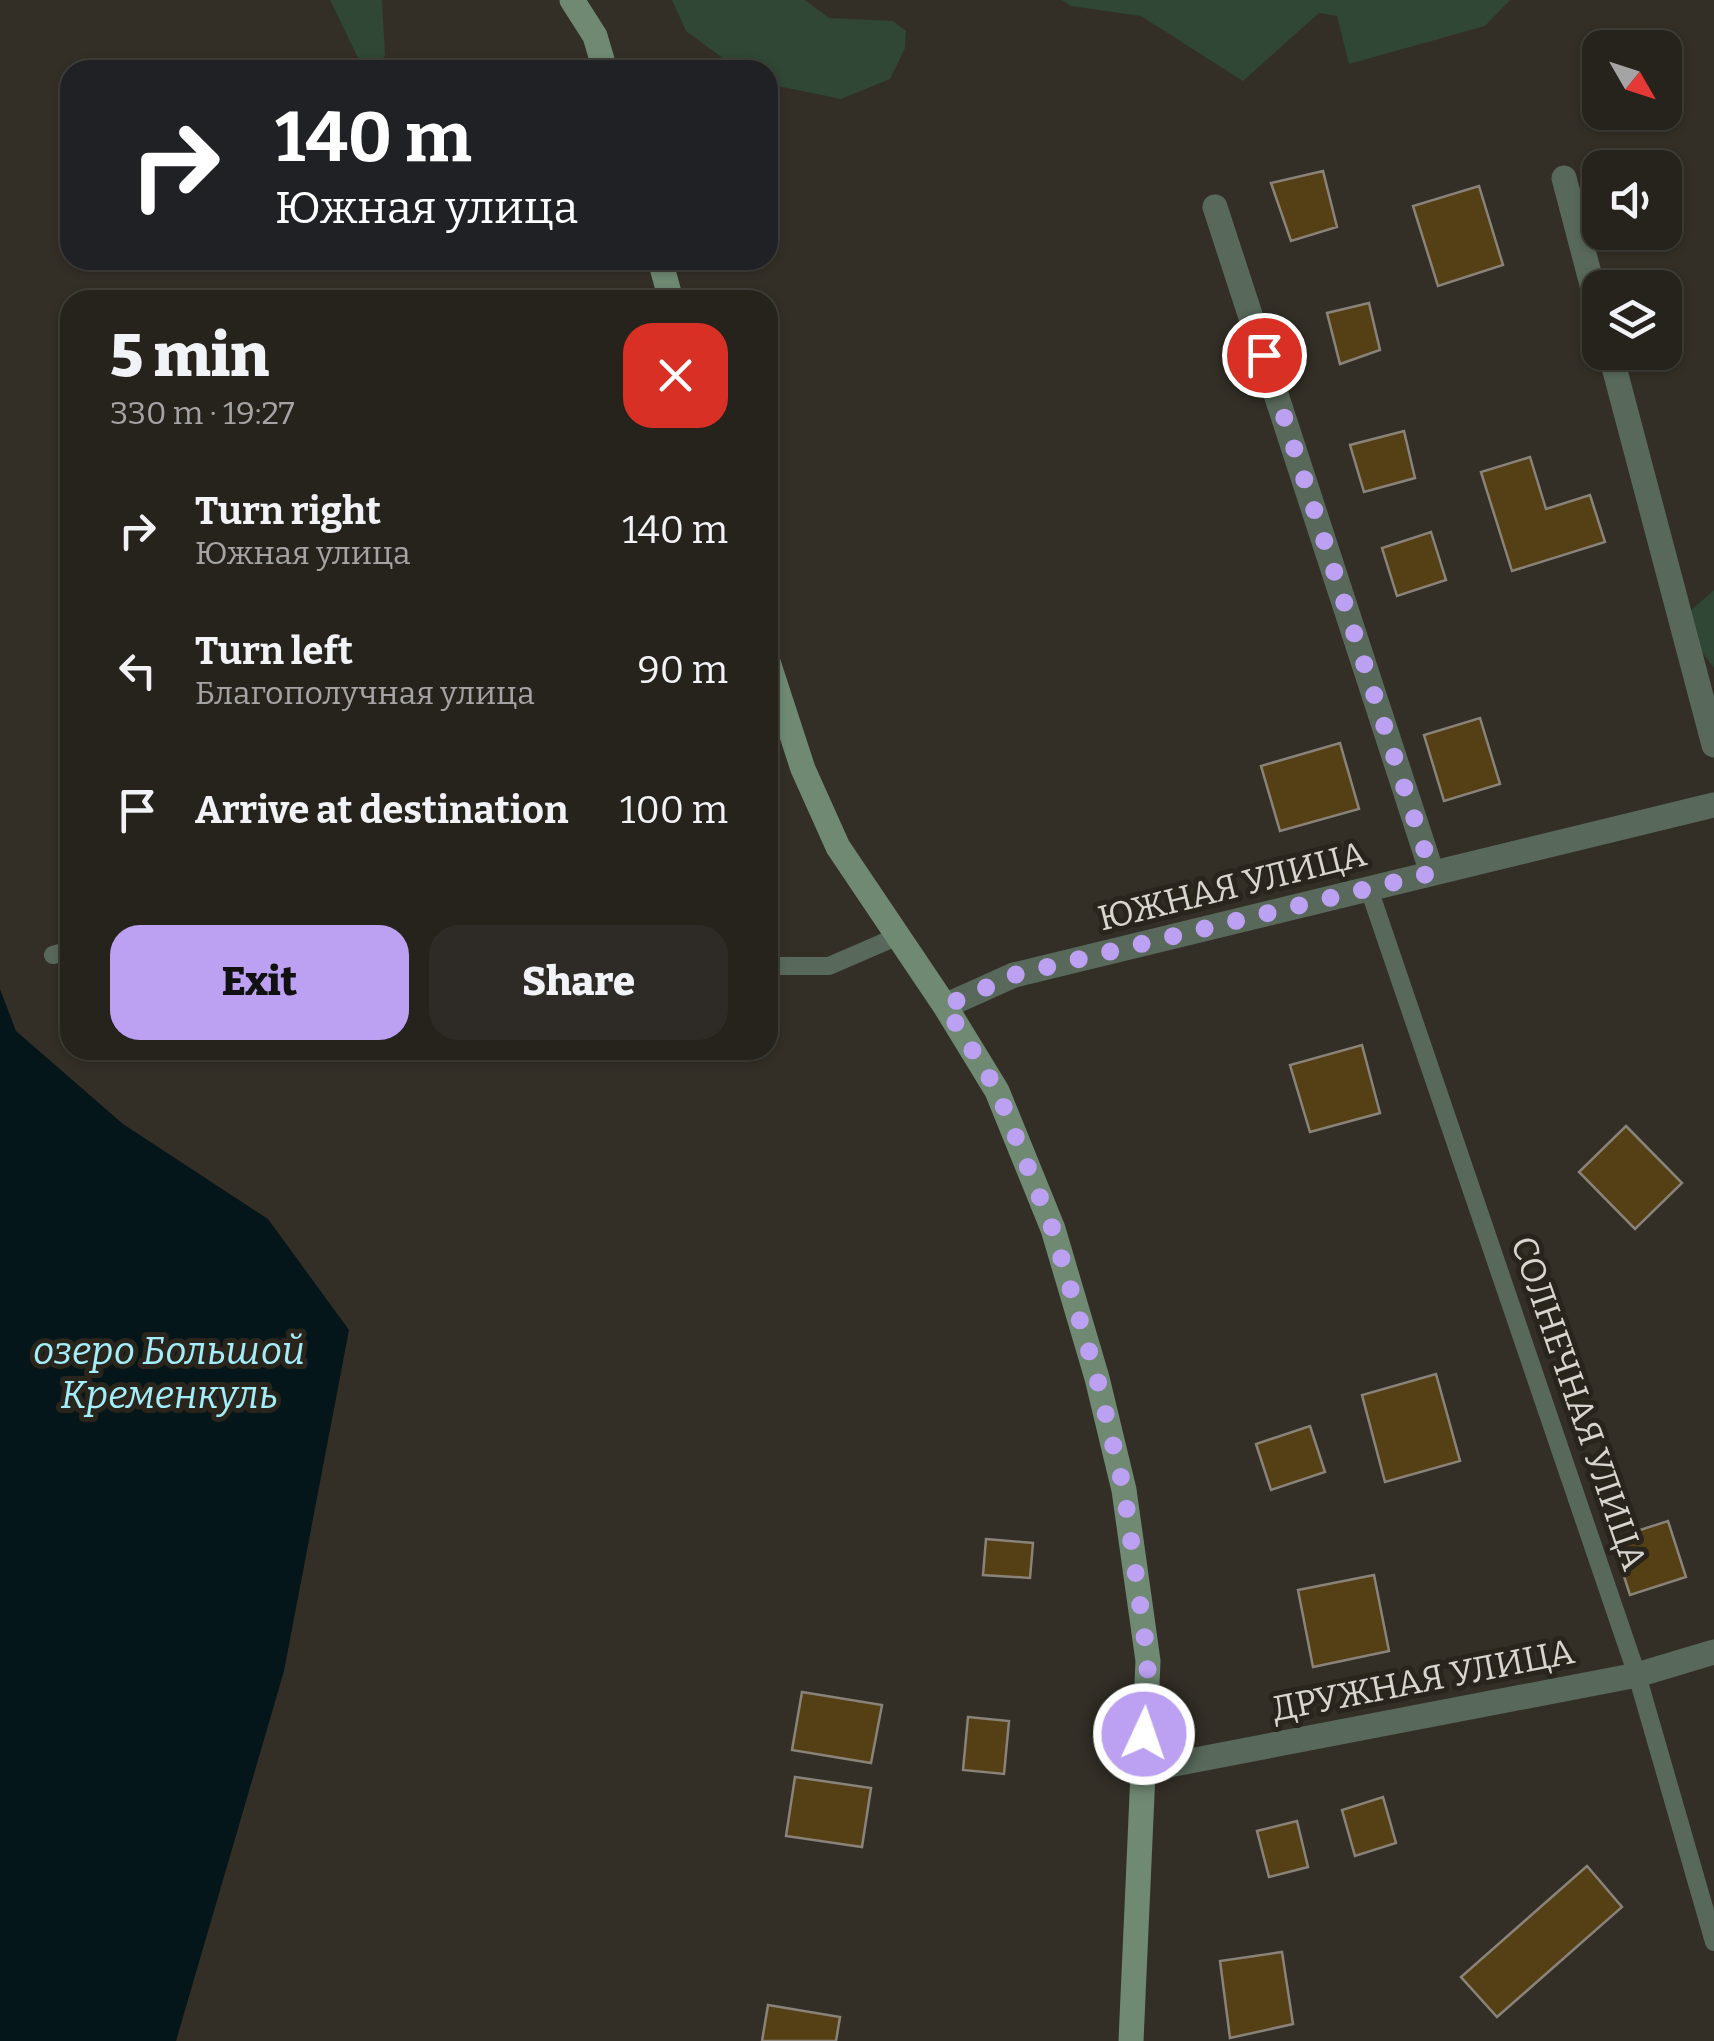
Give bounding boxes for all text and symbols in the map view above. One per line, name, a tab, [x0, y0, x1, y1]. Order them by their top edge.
north arrow	[1582, 30, 1682, 130]
map controls	[1582, 30, 1682, 370]
text: 140 m	[275, 96, 472, 180]
icon: right	[110, 100, 240, 230]
button: sound	[1582, 150, 1682, 250]
text: Южная улица	[275, 181, 578, 235]
button: layers	[1582, 270, 1682, 370]
pin	[1222, 313, 1307, 398]
text: 5 min	[110, 320, 269, 392]
button: close	[623, 323, 728, 428]
icon: arrive	[1237, 328, 1292, 383]
text: 330 m · 19:27	[110, 394, 295, 432]
text: Turn right	[195, 488, 381, 534]
icon: right	[110, 503, 165, 558]
text: 140 m	[622, 507, 728, 553]
text: Южная улица	[195, 534, 411, 572]
text: Turn left	[195, 628, 353, 674]
icon: left	[110, 643, 165, 698]
text: 90 m	[638, 647, 728, 693]
text: Благополучная улица	[195, 674, 535, 712]
icon: arrive	[110, 783, 165, 838]
text: Arrive at destination	[195, 787, 568, 833]
text: 100 m	[620, 787, 728, 833]
street label: ЮЖНАЯ УЛИЦА	[1094, 832, 1371, 940]
button: Exit	[110, 925, 409, 1040]
button: Share	[429, 925, 728, 1040]
street label: СОЛНЕЧНАЯ УЛИЦА	[1502, 1231, 1656, 1575]
water label: озеро Большой Кременкуль	[33, 1328, 305, 1418]
street label: ДРУЖНАЯ УЛИЦА	[1268, 1630, 1578, 1730]
position arrow	[1092, 1682, 1196, 1786]

